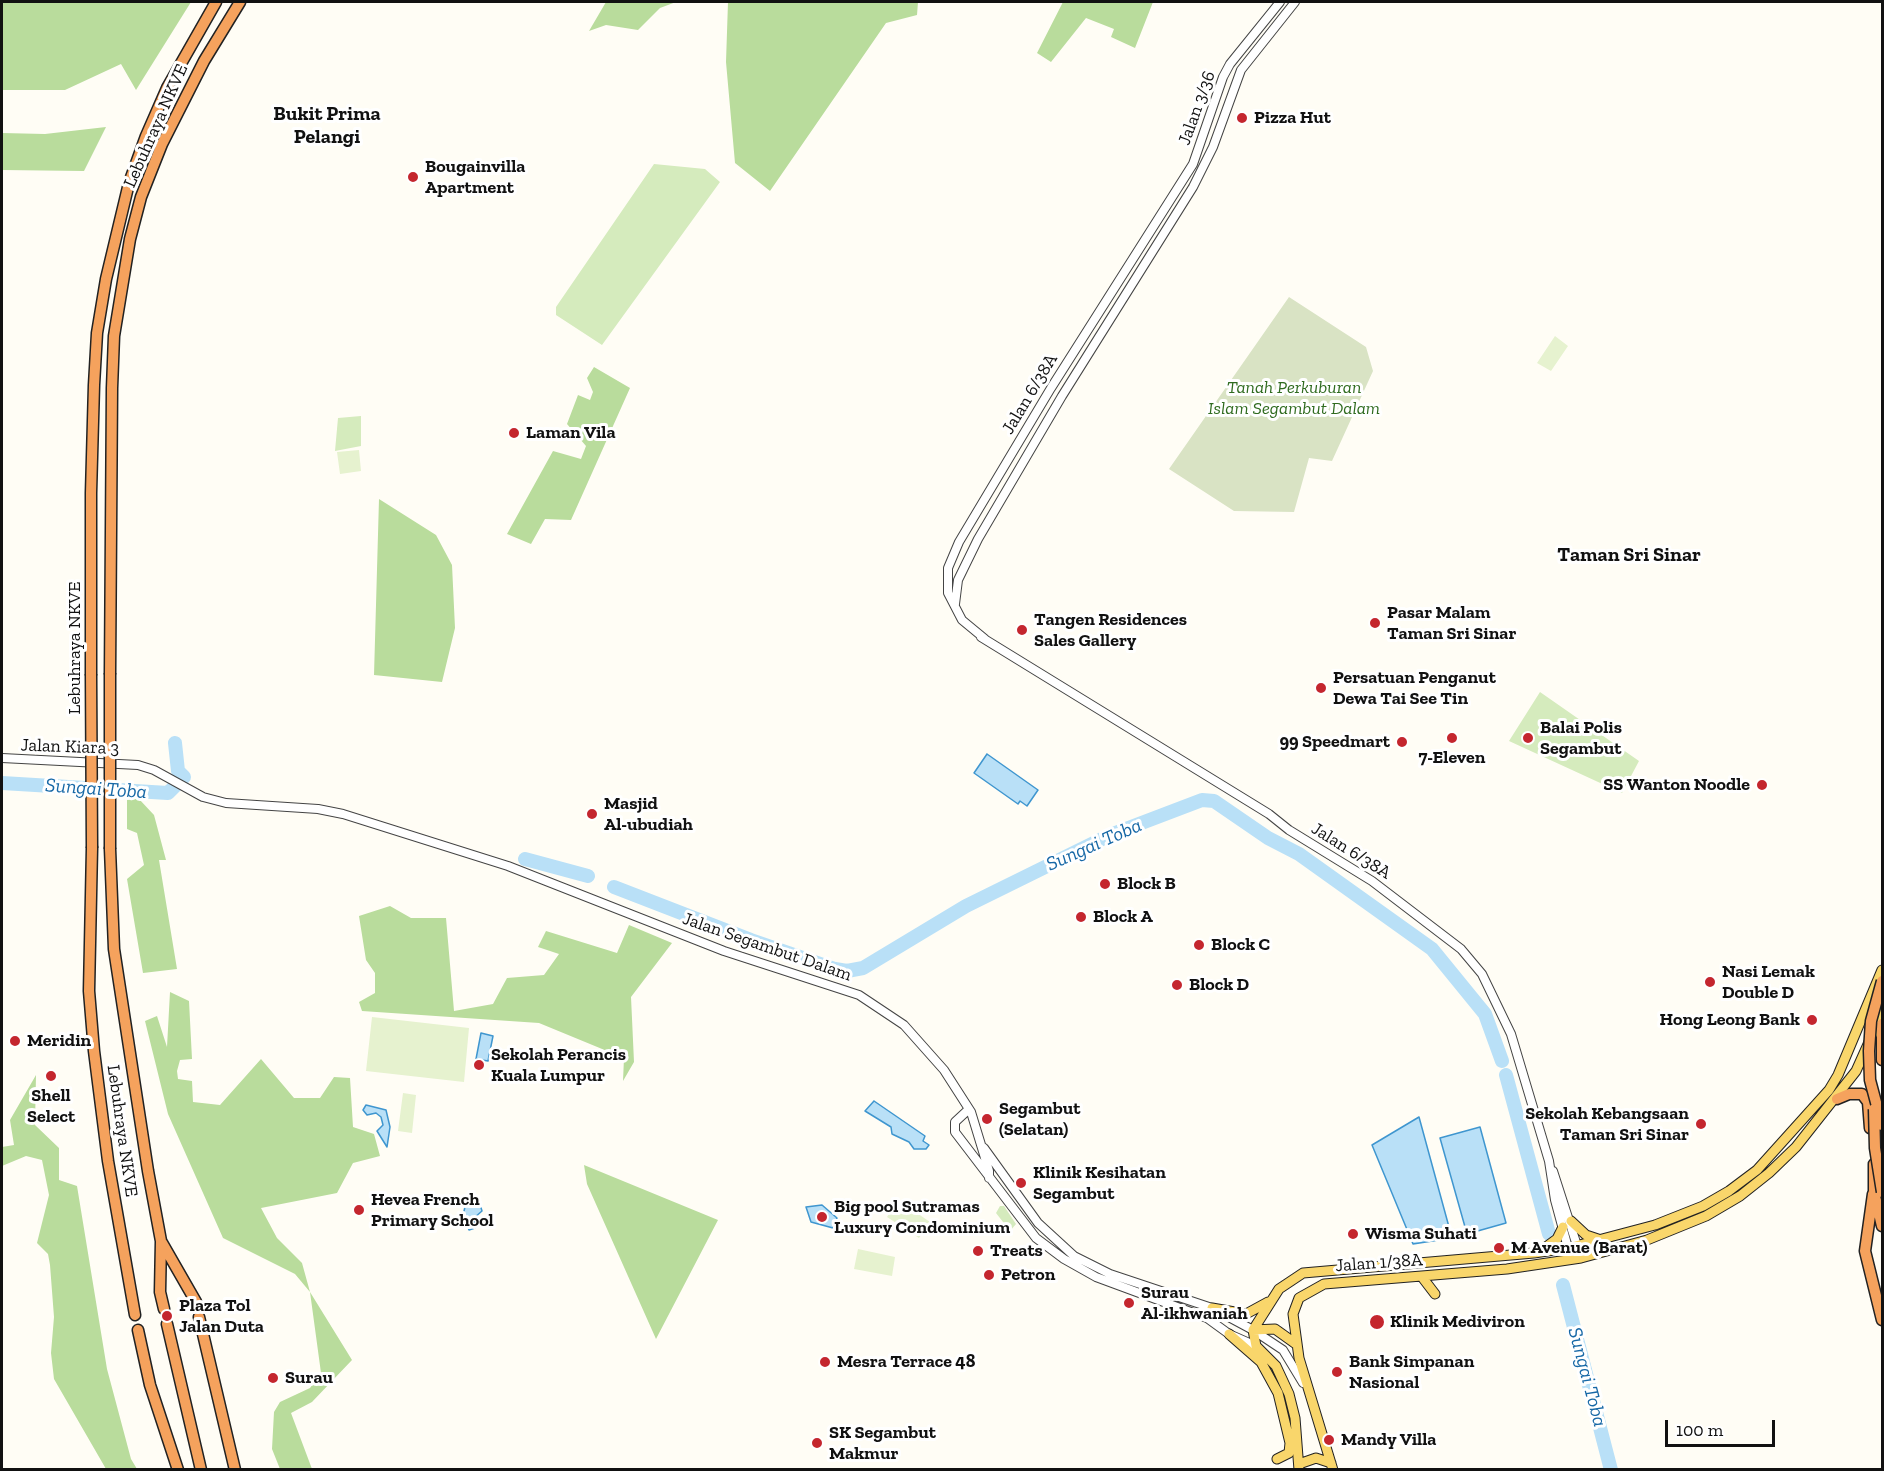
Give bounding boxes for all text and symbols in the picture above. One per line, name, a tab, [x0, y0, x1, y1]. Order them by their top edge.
street label: Lebuhraya NKVE	[119, 61, 193, 191]
street label: Jalan 3/36	[1174, 68, 1220, 148]
district label: Bukit Prima Pelangi	[273, 102, 381, 149]
place label: Pizza Hut	[1254, 107, 1331, 129]
marker: Pizza Hut	[1235, 111, 1249, 125]
place label: Bougainvilla Apartment	[425, 156, 525, 198]
marker: Bougainvilla Apartment	[406, 170, 420, 184]
street label: Jalan 6/38A	[998, 350, 1062, 438]
park label: Tanah Perkuburan Islam Segambut Dalam	[1208, 377, 1380, 420]
place label: Laman Vila	[526, 422, 616, 444]
marker: Laman Vila	[507, 426, 521, 440]
district label: Taman Sri Sinar	[1557, 543, 1701, 567]
street label: Lebuhraya NKVE	[64, 581, 86, 715]
place label: Pasar Malam Taman Sri Sinar	[1387, 602, 1516, 644]
place label: Tangen Residences Sales Gallery	[1034, 609, 1187, 652]
marker: Pasar Malam Taman Sri Sinar	[1368, 616, 1382, 630]
marker: Tangen Residences Sales Gallery	[1015, 623, 1029, 637]
place label: Persatuan Penganut Dewa Tai See Tin	[1333, 667, 1496, 710]
marker: Persatuan Penganut Dewa Tai See Tin	[1314, 681, 1328, 695]
place label: Balai Polis Segambut	[1540, 717, 1622, 760]
place label: 99 Speedmart	[1279, 731, 1390, 753]
marker: 7-Eleven	[1445, 731, 1459, 745]
marker: Balai Polis Segambut	[1521, 731, 1535, 745]
street label: Jalan Kiara 3	[20, 734, 120, 760]
marker: 99 Speedmart	[1395, 735, 1409, 749]
place label: 7-Eleven	[1419, 747, 1485, 769]
water label: Sungai Toba	[44, 773, 148, 805]
place label: SS Wanton Noodle	[1603, 774, 1750, 796]
marker: SS Wanton Noodle	[1755, 778, 1769, 792]
place label: Masjid Al-ubudiah	[604, 793, 693, 836]
marker: Masjid Al-ubudiah	[585, 807, 599, 821]
water label: Sungai Toba	[1043, 813, 1145, 877]
street label: Jalan 6/38A	[1307, 818, 1395, 884]
place label: Block B	[1117, 873, 1176, 895]
marker: Block B	[1098, 877, 1112, 891]
place label: Block A	[1093, 906, 1153, 928]
street label: Jalan Segambut Dalam	[680, 908, 854, 986]
marker: Block A	[1074, 910, 1088, 924]
place label: Block C	[1211, 934, 1270, 956]
marker: Block C	[1192, 938, 1206, 952]
place label: Nasi Lemak Double D	[1722, 961, 1815, 1004]
place label: Block D	[1189, 974, 1249, 996]
marker: Nasi Lemak Double D	[1703, 975, 1717, 989]
marker: Block D	[1170, 978, 1184, 992]
place label: Hong Leong Bank	[1660, 1009, 1800, 1031]
marker: Hong Leong Bank	[1805, 1013, 1819, 1027]
place label: Meridin	[27, 1030, 91, 1052]
marker: Meridin	[8, 1034, 22, 1048]
place label: Sekolah Perancis Kuala Lumpur	[491, 1044, 626, 1086]
marker: Sekolah Perancis Kuala Lumpur	[472, 1058, 486, 1072]
street label: Lebuhraya NKVE	[102, 1064, 142, 1198]
marker: Shell Select	[44, 1069, 58, 1083]
place label: Shell Select	[27, 1085, 75, 1128]
place label: Segambut (Selatan)	[999, 1098, 1080, 1140]
place label: Sekolah Kebangsaan Taman Sri Sinar	[1525, 1103, 1689, 1146]
marker: Segambut (Selatan)	[980, 1112, 994, 1126]
marker: Sekolah Kebangsaan Taman Sri Sinar	[1694, 1117, 1708, 1131]
place label: Klinik Kesihatan Segambut	[1033, 1162, 1166, 1204]
marker: Klinik Kesihatan Segambut	[1014, 1176, 1028, 1190]
place label: Hevea French Primary School	[371, 1189, 494, 1232]
place label: Big pool Sutramas Luxury Condominium	[834, 1196, 1010, 1238]
marker: Hevea French Primary School	[352, 1203, 366, 1217]
marker: Big pool Sutramas Luxury Condominium	[815, 1210, 829, 1224]
place label: Wisma Suhati	[1365, 1223, 1477, 1245]
marker: Wisma Suhati	[1346, 1227, 1360, 1241]
place label: M Avenue (Barat)	[1511, 1237, 1647, 1259]
place label: Treats	[990, 1240, 1043, 1262]
marker: M Avenue (Barat)	[1492, 1241, 1506, 1255]
marker: Treats	[971, 1244, 985, 1258]
street label: Jalan 1/38A	[1335, 1249, 1423, 1277]
place label: Petron	[1001, 1264, 1055, 1286]
marker: Petron	[982, 1268, 996, 1282]
place label: Surau Al-ikhwaniah	[1141, 1282, 1248, 1324]
place label: Plaza Tol Jalan Duta	[179, 1295, 264, 1338]
marker: Surau Al-ikhwaniah	[1122, 1296, 1136, 1310]
marker: Plaza Tol Jalan Duta	[160, 1309, 174, 1323]
place label: Klinik Mediviron	[1390, 1311, 1525, 1333]
marker: Klinik Mediviron	[1368, 1313, 1386, 1331]
water label: Sungai Toba	[1562, 1325, 1612, 1429]
place label: Mesra Terrace 48	[837, 1351, 975, 1373]
place label: Bank Simpanan Nasional	[1349, 1351, 1474, 1394]
marker: Mesra Terrace 48	[818, 1355, 832, 1369]
marker: Bank Simpanan Nasional	[1330, 1365, 1344, 1379]
place label: Surau	[285, 1367, 333, 1389]
marker: Surau	[266, 1371, 280, 1385]
scale bar	[1668, 1408, 1778, 1446]
text: 100 m	[1676, 1419, 1723, 1441]
place label: SK Segambut Makmur	[829, 1422, 936, 1464]
place label: Mandy Villa	[1341, 1429, 1436, 1451]
marker: Mandy Villa	[1322, 1433, 1336, 1447]
marker: SK Segambut Makmur	[810, 1436, 824, 1450]

